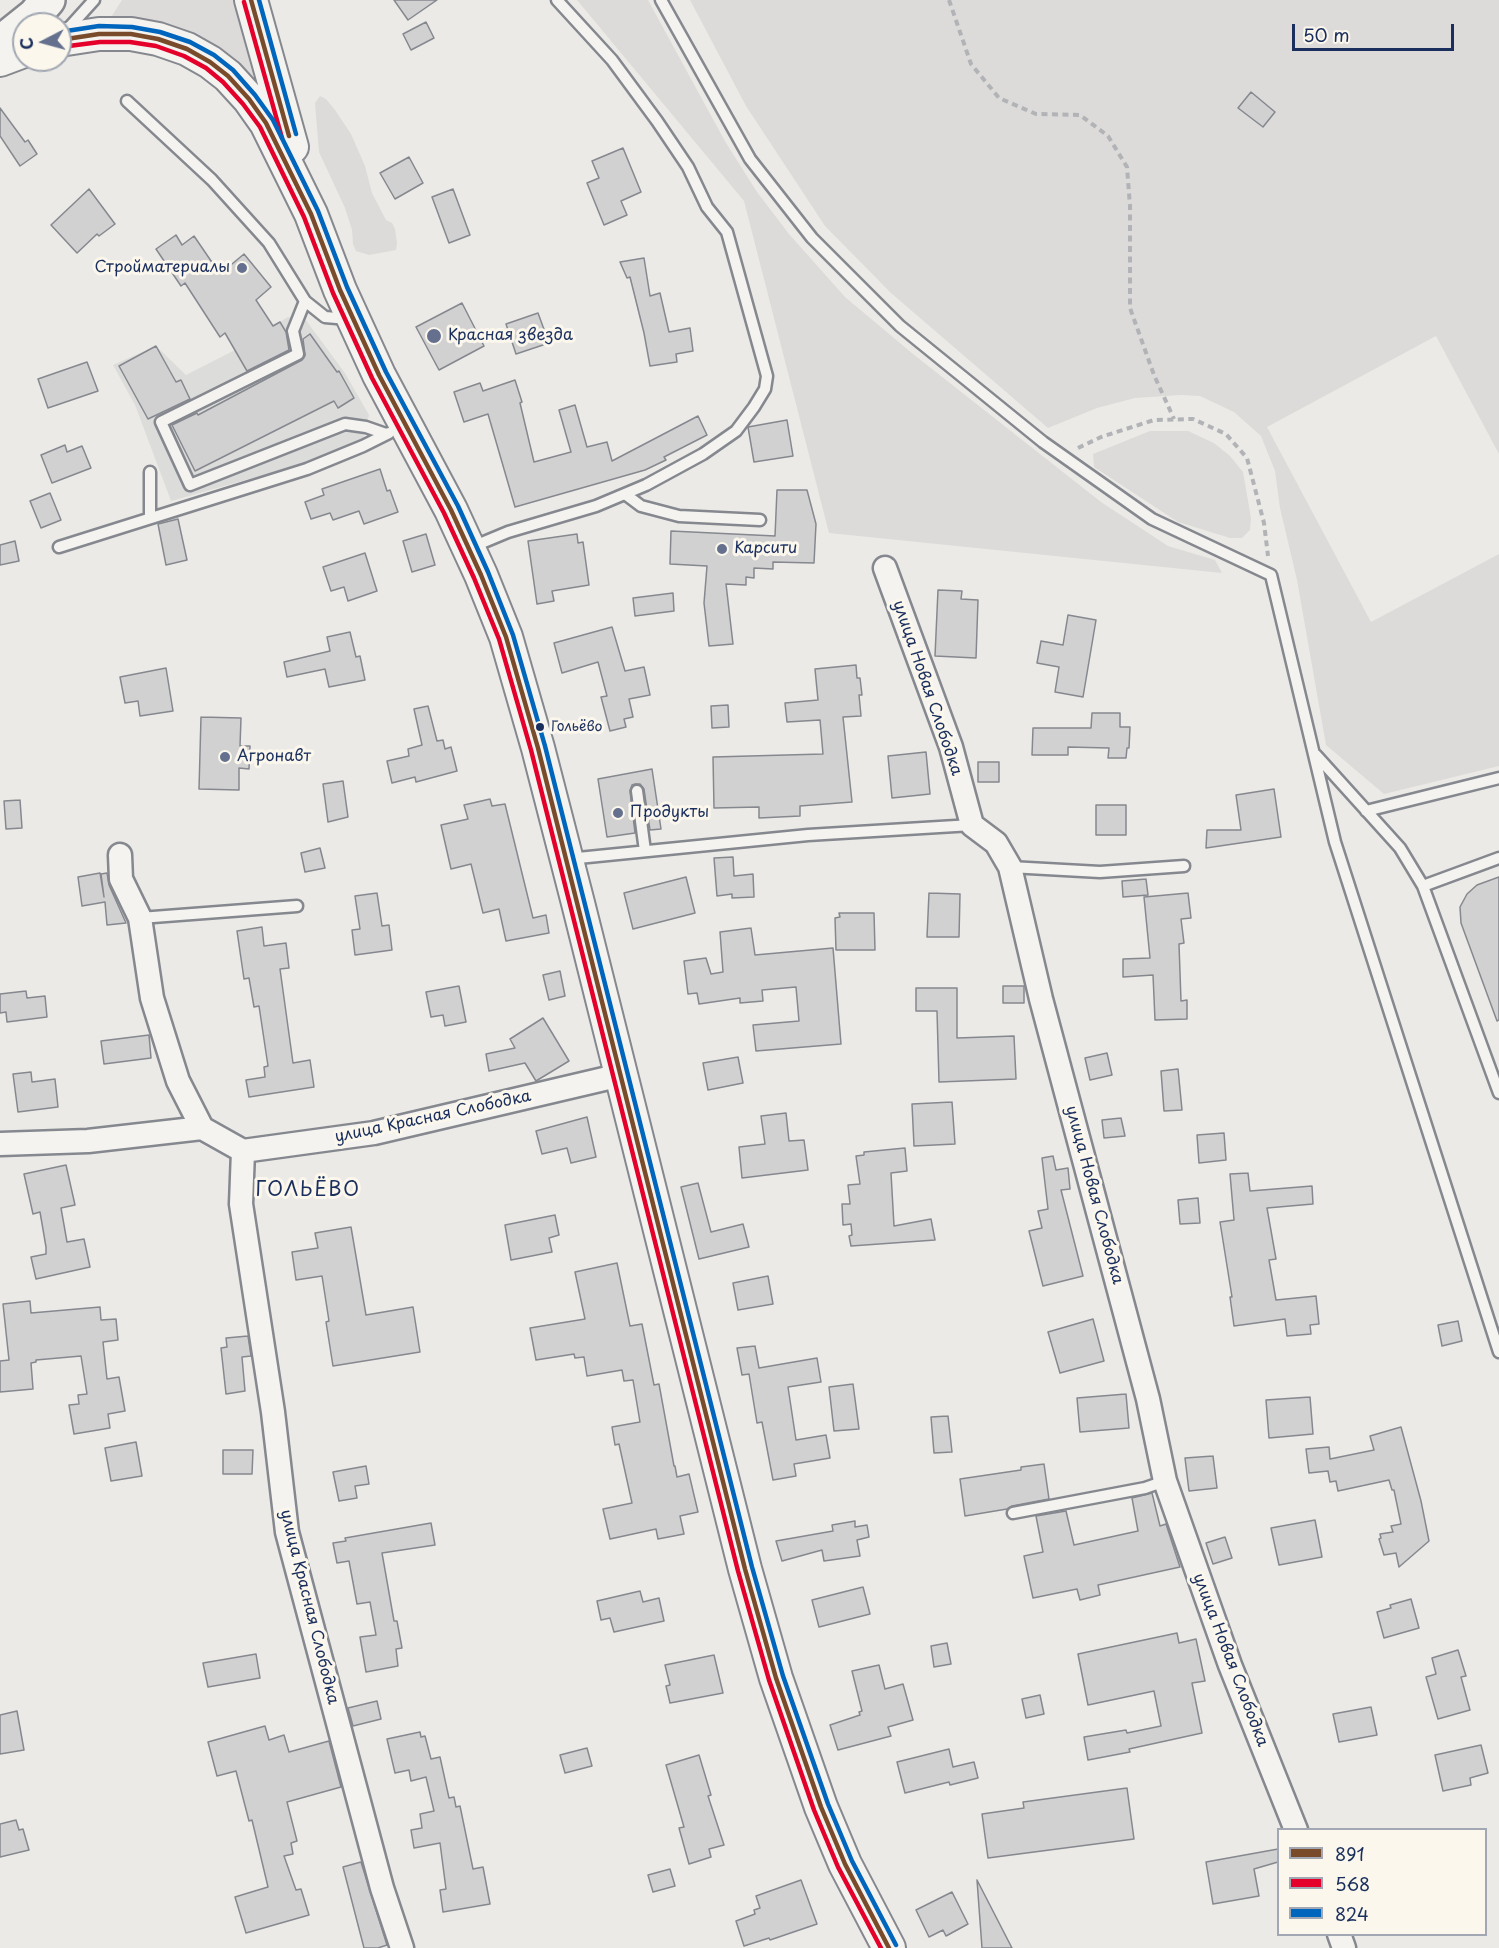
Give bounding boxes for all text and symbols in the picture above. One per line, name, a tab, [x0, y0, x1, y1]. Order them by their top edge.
north arrow	[12, 12, 72, 72]
scale bar	[1295, 12, 1457, 50]
text: 50 m	[1303, 21, 1350, 48]
text: С	[14, 36, 39, 51]
place label: Стройматериалы	[95, 258, 230, 278]
marker: Стройматериалы	[235, 261, 249, 275]
place label: Красная звезда	[448, 326, 573, 346]
marker: Красная звезда	[425, 327, 443, 345]
place label: Карсити	[734, 539, 797, 559]
marker: Карсити	[715, 542, 729, 556]
street label: улица Новая Слободка	[888, 598, 966, 778]
place label: Гольёво	[551, 719, 602, 735]
marker: Гольёво	[534, 721, 546, 733]
place label: Агронавт	[237, 747, 311, 767]
marker: Агронавт	[218, 750, 232, 764]
place label: Продукты	[630, 803, 709, 823]
marker: Продукты	[611, 806, 625, 820]
street label: улица Красная Слободка	[333, 1087, 533, 1147]
street label: улица Новая Слободка	[1061, 1104, 1127, 1286]
district label: ГОЛЬЁВО	[255, 1178, 361, 1202]
street label: улица Красная Слободка	[275, 1508, 343, 1706]
street label: улица Новая Слободка	[1188, 1571, 1272, 1749]
legend	[1277, 1828, 1487, 1936]
text: 891	[1335, 1840, 1365, 1867]
text: 568	[1335, 1870, 1370, 1897]
text: 824	[1335, 1900, 1369, 1927]

